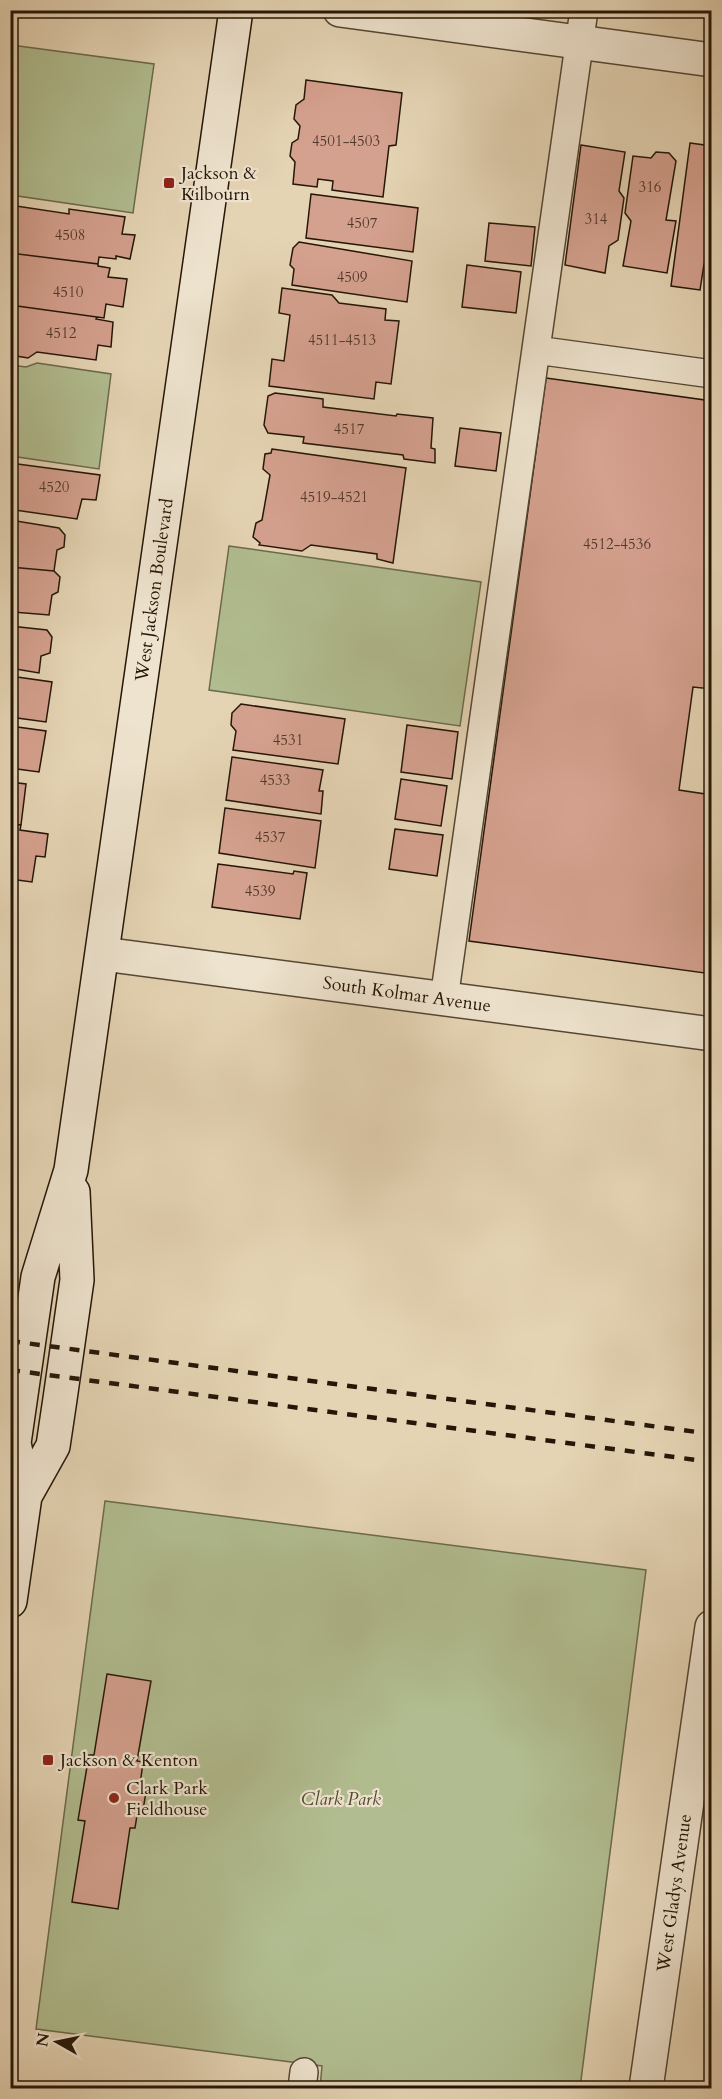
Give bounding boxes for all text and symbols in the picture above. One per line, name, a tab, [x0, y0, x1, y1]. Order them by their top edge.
house number: 4501-4503	[312, 131, 380, 151]
place label: Jackson & Kilbourn	[178, 161, 258, 207]
marker: Jackson & Kilbourn	[162, 176, 176, 190]
house number: 316	[638, 177, 662, 197]
house number: 314	[584, 209, 608, 229]
house number: 4507	[347, 213, 378, 233]
house number: 4508	[55, 225, 85, 245]
house number: 4509	[337, 267, 368, 287]
house number: 4510	[53, 282, 84, 302]
house number: 4512	[46, 323, 77, 343]
house number: 4511-4513	[308, 330, 376, 350]
house number: 4517	[334, 419, 365, 439]
house number: 4520	[39, 477, 70, 497]
house number: 4519-4521	[300, 487, 368, 507]
street label: West Jackson Boulevard	[129, 496, 180, 684]
house number: 4512-4536	[583, 534, 651, 554]
house number: 4531	[273, 730, 303, 750]
house number: 4533	[260, 770, 290, 790]
house number: 4537	[255, 827, 286, 847]
house number: 4539	[245, 881, 276, 901]
street label: South Kolmar Avenue	[321, 970, 493, 1019]
place label: Jackson & Kenton	[57, 1748, 199, 1773]
marker: Jackson & Kenton	[41, 1753, 55, 1767]
place label: Clark Park Fieldhouse	[126, 1776, 208, 1822]
park label: Clark Park	[301, 1787, 381, 1812]
marker: Clark Park Fieldhouse	[107, 1791, 121, 1805]
street label: West Gladys Avenue	[651, 1812, 698, 1975]
north arrow	[27, 2012, 87, 2072]
text: N	[31, 2031, 55, 2048]

